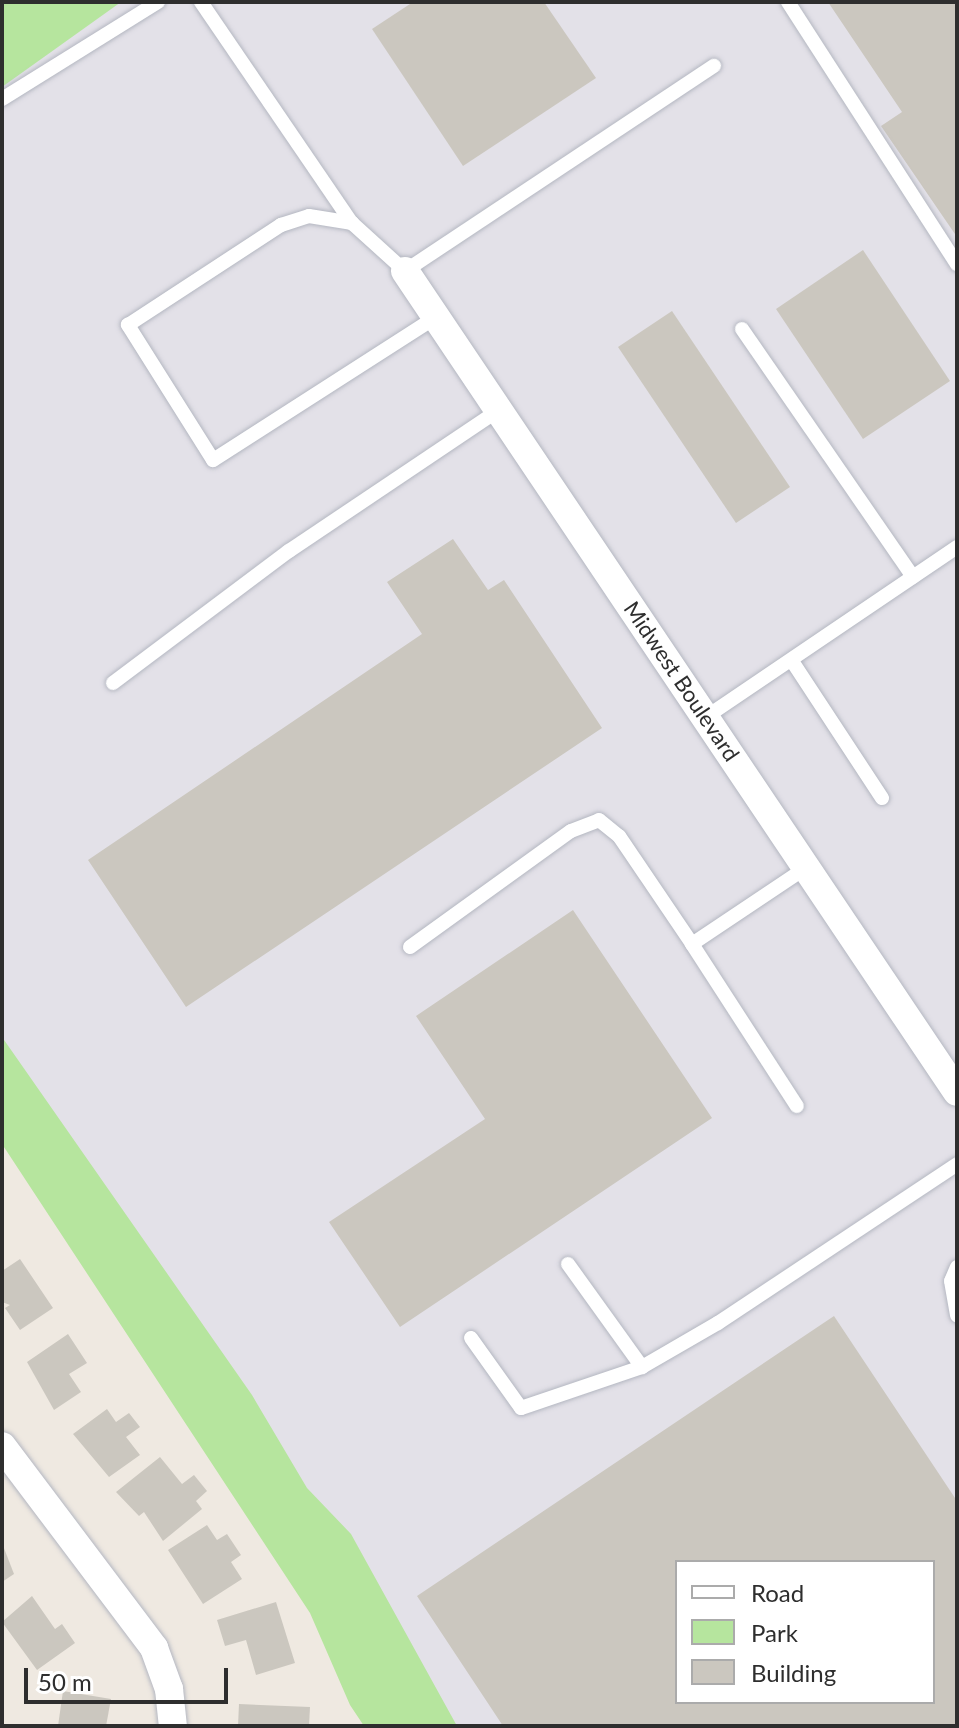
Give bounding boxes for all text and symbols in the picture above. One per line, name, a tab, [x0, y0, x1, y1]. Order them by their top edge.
street label: Midwest Boulevard	[619, 596, 745, 766]
legend	[675, 1560, 935, 1704]
text: Road	[751, 1578, 804, 1607]
text: Park	[751, 1618, 798, 1647]
scale bar	[28, 1652, 232, 1702]
text: Building	[751, 1658, 836, 1687]
text: 50 m	[38, 1667, 92, 1696]

